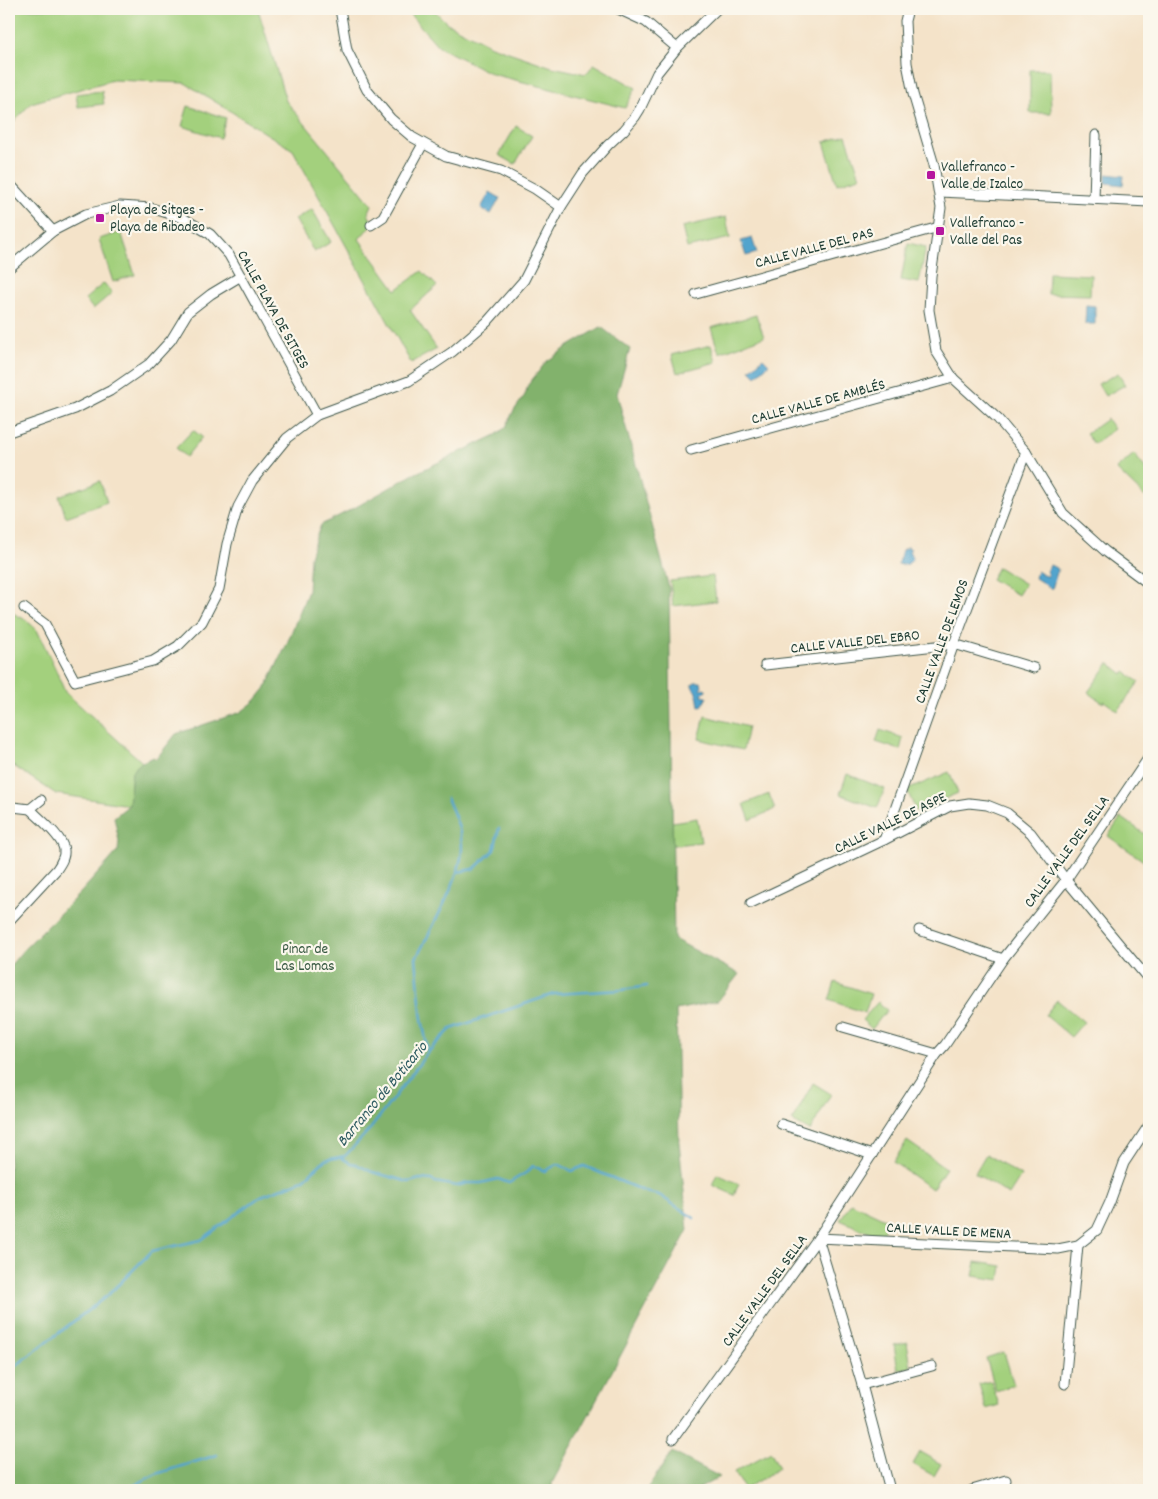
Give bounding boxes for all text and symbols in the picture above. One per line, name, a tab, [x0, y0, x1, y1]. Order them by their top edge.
place label: Vallefranco - Valle de Izalco	[941, 157, 1023, 196]
marker: Vallefranco - Valle de Izalco	[925, 169, 937, 181]
place label: Playa de Sitges - Playa de Ribadeo	[110, 200, 205, 239]
marker: Playa de Sitges - Playa de Ribadeo	[94, 212, 106, 224]
place label: Vallefranco - Valle del Pas	[950, 213, 1024, 252]
street label: CALLE VALLE DEL PAS	[753, 223, 876, 275]
marker: Vallefranco - Valle del Pas	[934, 225, 946, 237]
street label: CALLE PLAYA DE SITGES	[230, 247, 314, 373]
street label: CALLE VALLE DE AMBLÉS	[749, 374, 888, 431]
street label: CALLE VALLE DE LEMOS	[910, 576, 976, 707]
street label: CALLE VALLE DEL EBRO	[789, 625, 921, 661]
street label: CALLE VALLE DE ASPE	[831, 787, 951, 861]
street label: CALLE VALLE DEL SELLA	[1019, 791, 1116, 913]
park label: Pinar de Las Lomas	[275, 939, 335, 978]
water label: Barranco de Boticario	[332, 1036, 434, 1152]
street label: CALLE VALLE DE MENA	[886, 1218, 1012, 1246]
street label: CALLE VALLE DEL SELLA	[717, 1230, 814, 1352]

